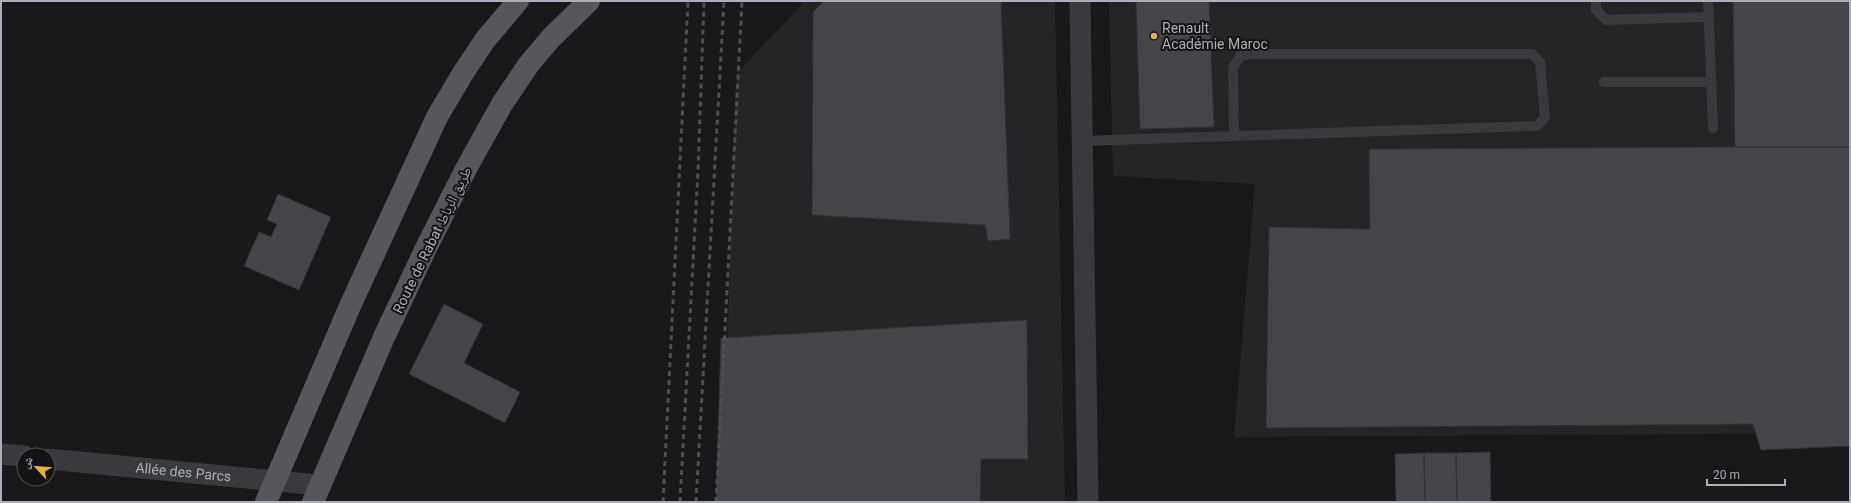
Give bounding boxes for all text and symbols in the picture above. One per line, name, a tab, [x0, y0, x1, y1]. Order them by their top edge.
place label: Renault Académie Maroc	[1162, 20, 1268, 52]
marker: Renault Académie Maroc	[1149, 31, 1159, 41]
street label: Route de Rabat طريق الرباط	[390, 164, 476, 317]
north arrow	[16, 447, 56, 487]
text: ش	[19, 454, 37, 471]
street label: Allée des Parcs	[135, 459, 232, 485]
scale bar	[1707, 461, 1785, 487]
text: 20 m	[1713, 468, 1740, 482]

